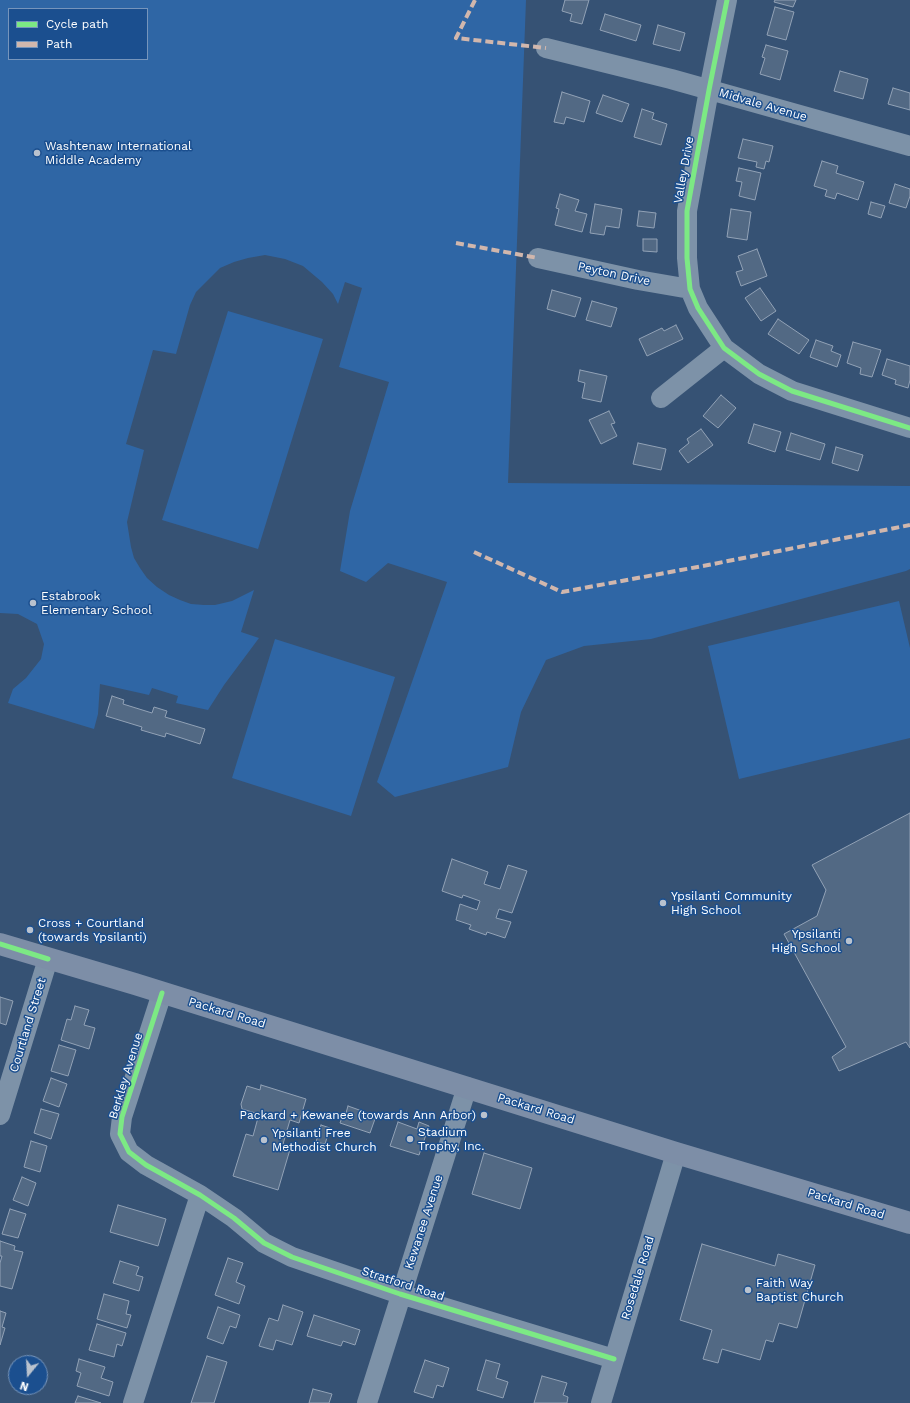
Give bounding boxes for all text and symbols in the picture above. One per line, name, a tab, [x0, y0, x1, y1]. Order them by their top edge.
legend	[8, 8, 148, 60]
text: Cycle path	[46, 17, 108, 31]
text: Path	[46, 37, 72, 51]
street label: Midvale Avenue	[717, 86, 809, 124]
street label: Valley Drive	[671, 135, 697, 205]
place label: Washtenaw International Middle Academy	[45, 139, 192, 167]
marker: Washtenaw International Middle Academy	[32, 148, 42, 158]
street label: Peyton Drive	[576, 259, 652, 289]
place label: Estabrook Elementary School	[41, 589, 152, 617]
marker: Estabrook Elementary School	[28, 598, 38, 608]
place label: Ypsilanti Community High School	[671, 889, 792, 917]
marker: Ypsilanti Community High School	[658, 898, 668, 908]
place label: Cross + Courtland (towards Ypsilanti)	[38, 916, 147, 944]
marker: Cross + Courtland (towards Ypsilanti)	[25, 925, 35, 935]
place label: Ypsilanti High School	[771, 927, 841, 955]
marker: Ypsilanti High School	[844, 936, 854, 946]
street label: Courtland Street	[7, 976, 49, 1074]
street label: Packard Road	[187, 994, 267, 1032]
street label: Berkley Avenue	[106, 1031, 146, 1121]
street label: Packard Road	[496, 1090, 576, 1128]
place label: Packard + Kewanee (towards Ann Arbor)	[240, 1108, 476, 1122]
marker: Packard + Kewanee (towards Ann Arbor)	[479, 1110, 489, 1120]
place label: Stadium Trophy, Inc.	[418, 1125, 485, 1153]
place label: Ypsilanti Free Methodist Church	[272, 1126, 377, 1154]
marker: Stadium Trophy, Inc.	[405, 1134, 415, 1144]
marker: Ypsilanti Free Methodist Church	[259, 1135, 269, 1145]
street label: Kewanee Avenue	[402, 1173, 446, 1271]
street label: Packard Road	[806, 1185, 886, 1223]
street label: Rosedale Road	[618, 1235, 658, 1321]
street label: Stratford Road	[360, 1264, 446, 1304]
place label: Faith Way Baptist Church	[756, 1276, 844, 1304]
marker: Faith Way Baptist Church	[743, 1285, 753, 1295]
north arrow	[8, 1355, 48, 1395]
text: N	[19, 1378, 30, 1393]

